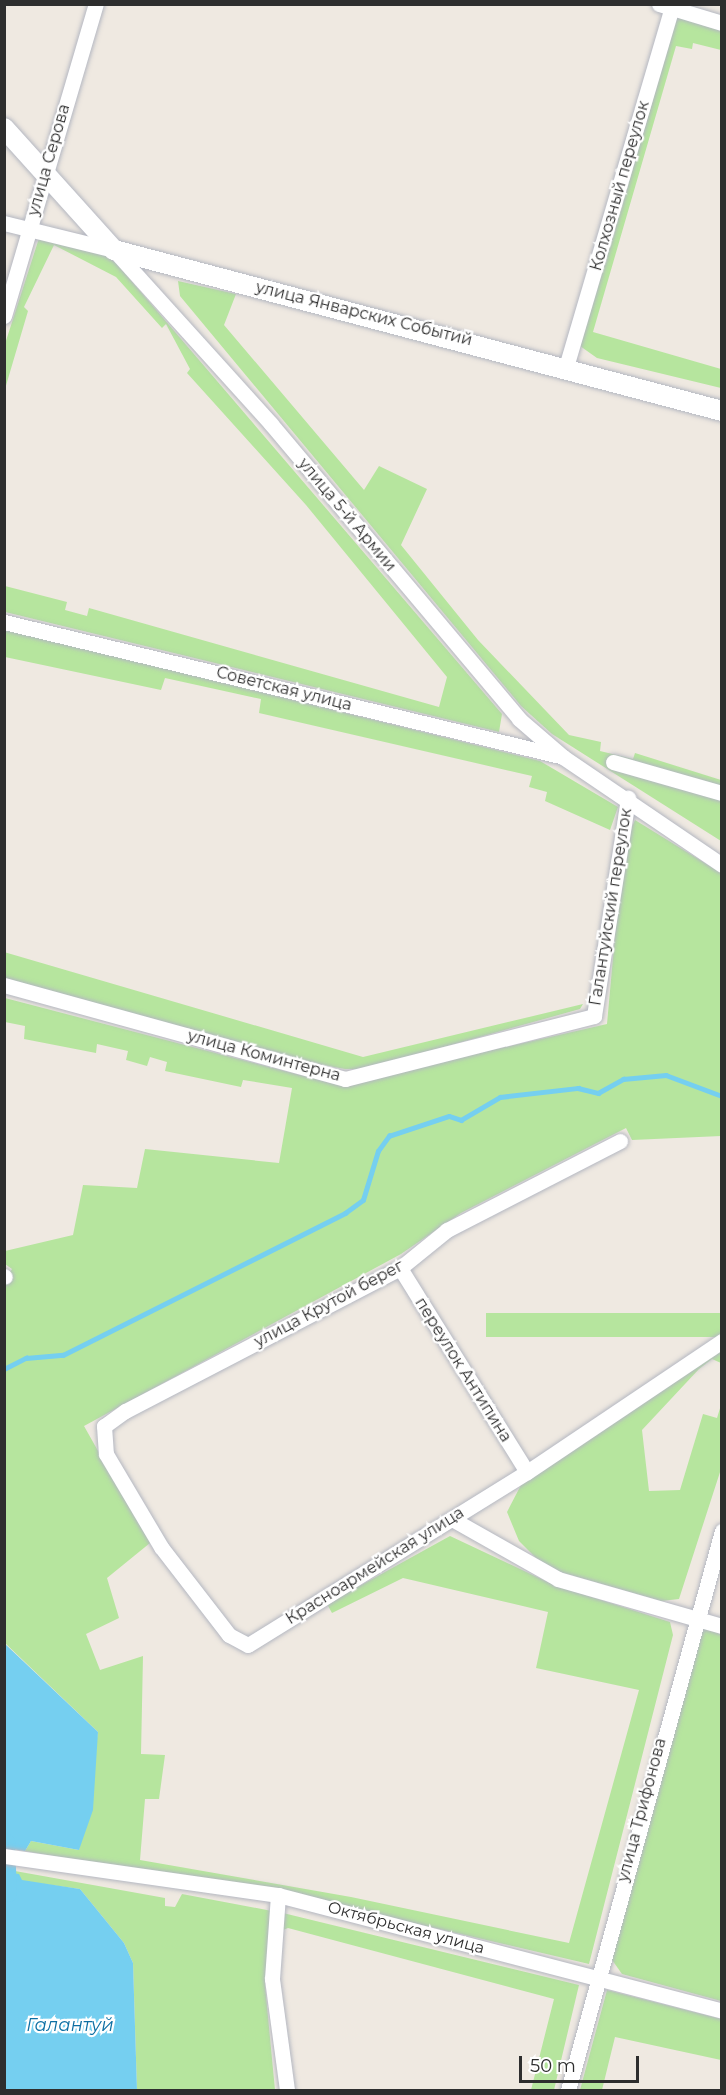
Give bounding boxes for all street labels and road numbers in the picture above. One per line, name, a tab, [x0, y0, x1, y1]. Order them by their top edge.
street label: Колхозный переулок	[587, 99, 653, 273]
street label: улица Серова	[24, 102, 74, 218]
street label: улица Январских Событий	[254, 278, 474, 350]
street label: улица 5-й Армии	[294, 454, 400, 576]
street label: Советская улица	[214, 663, 354, 715]
street label: Галантуйский переулок	[586, 807, 636, 1007]
street label: улица Коминтерна	[185, 1026, 343, 1086]
street label: улица Крутой берег	[251, 1256, 407, 1352]
street label: переулок Антипина	[411, 1294, 515, 1446]
street label: Красноармейская улица	[282, 1503, 468, 1629]
street label: улица Трифонова	[614, 1736, 670, 1884]
street label: Октябрьская улица	[325, 1898, 487, 1958]

